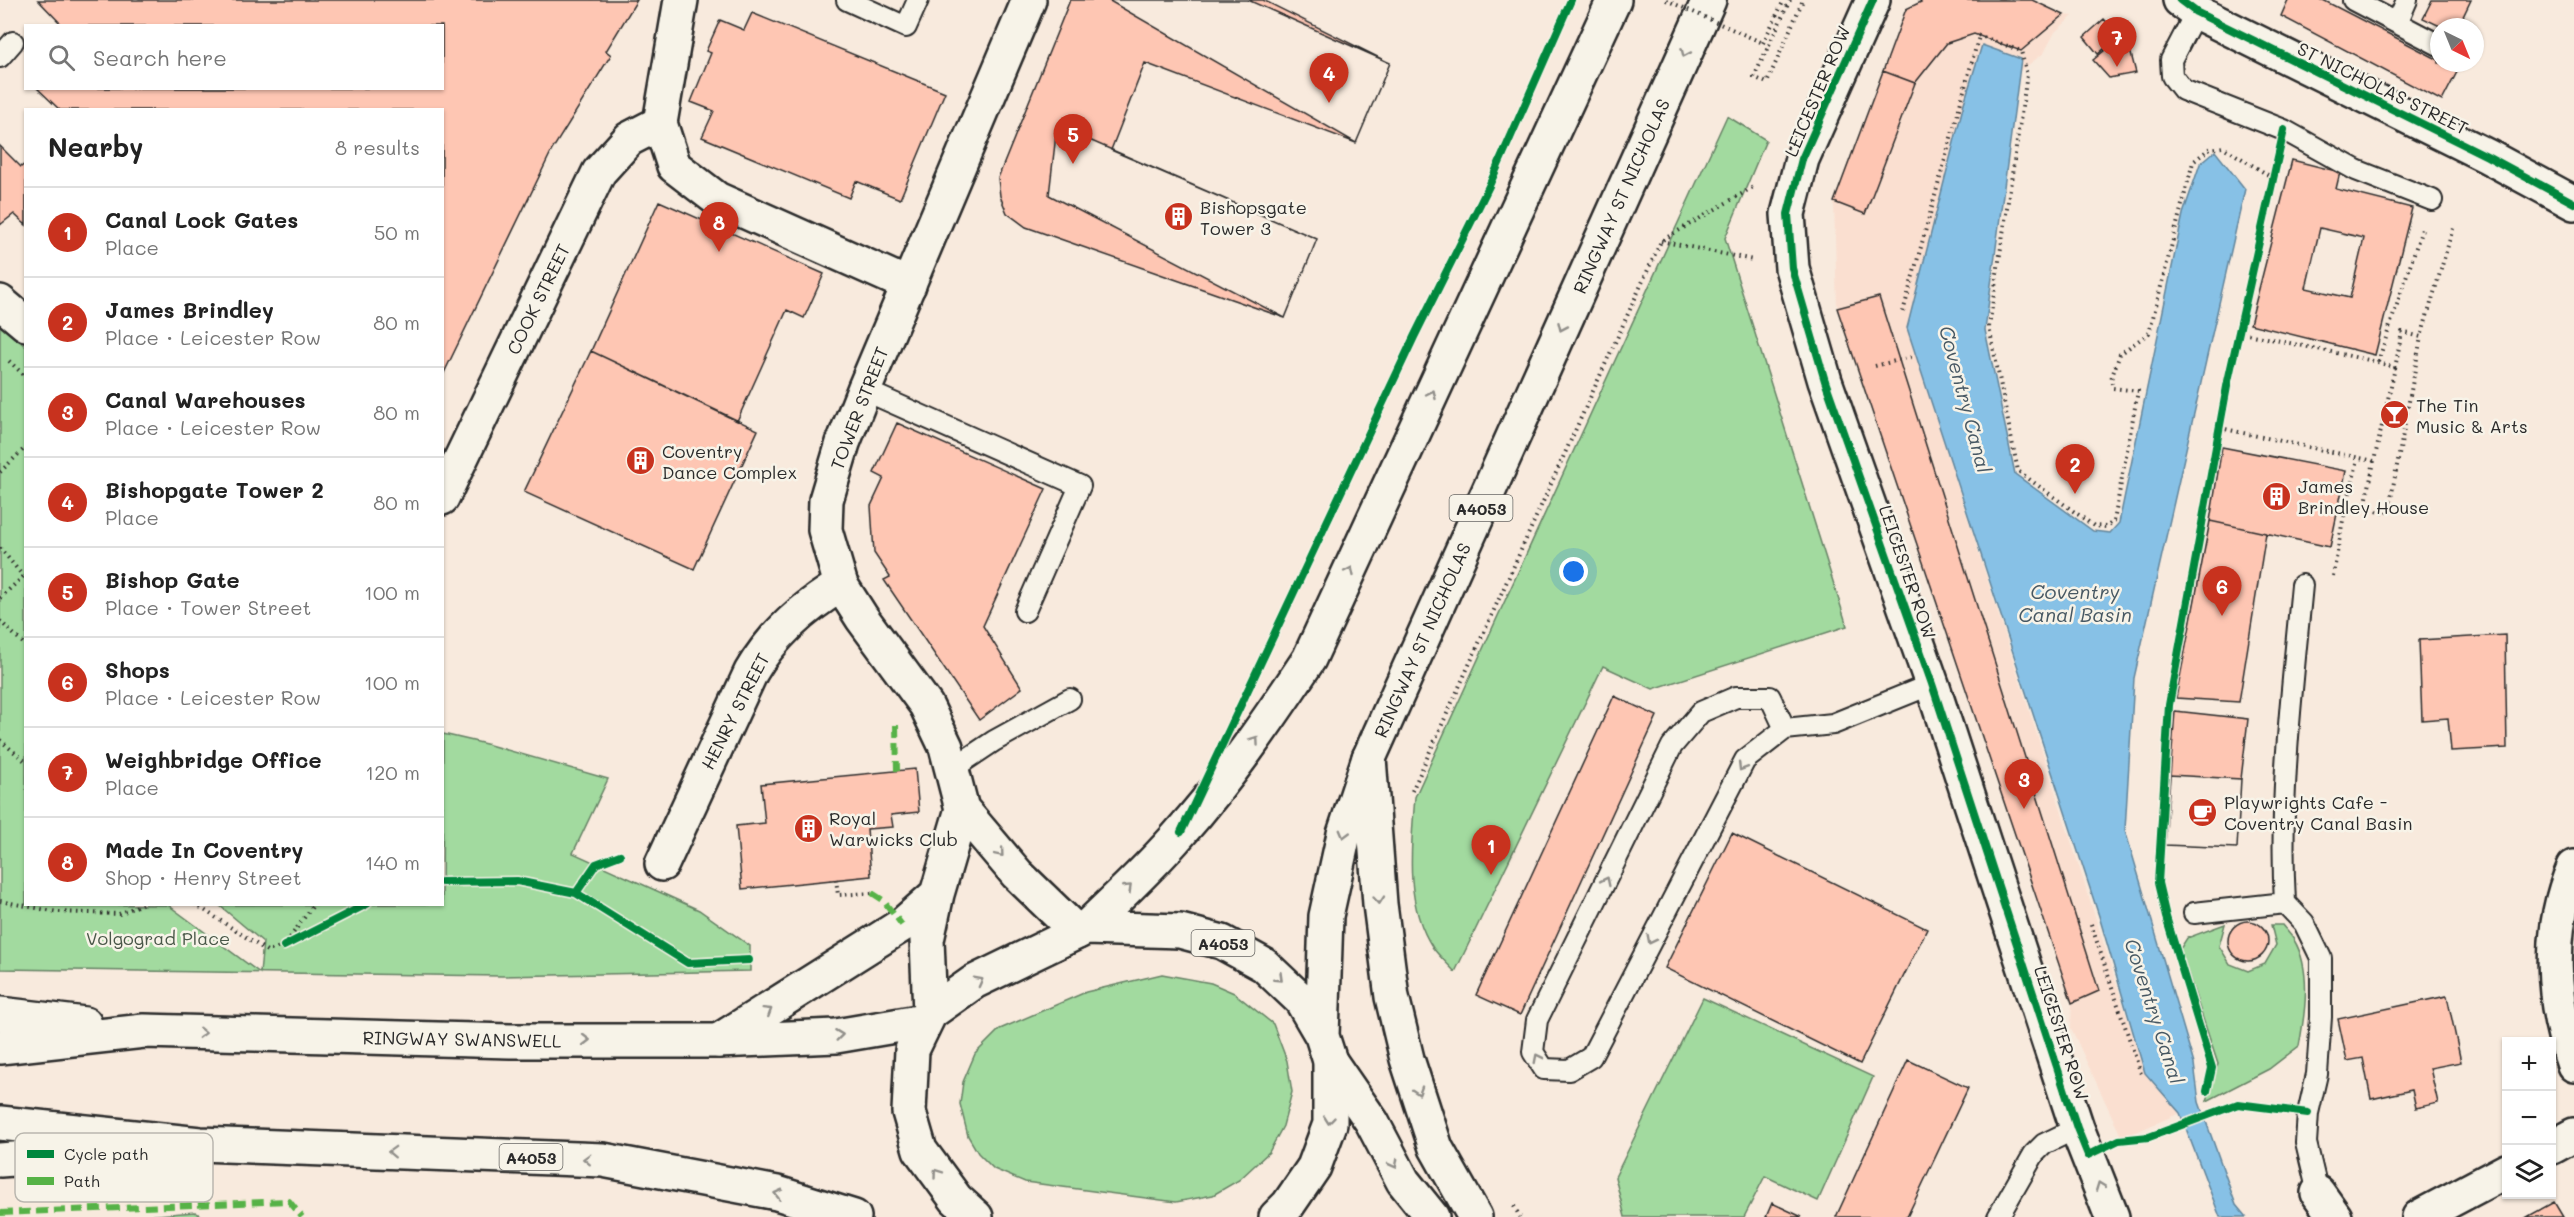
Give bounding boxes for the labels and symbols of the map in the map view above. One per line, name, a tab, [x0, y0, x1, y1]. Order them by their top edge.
pin: 7	[2098, 17, 2136, 67]
north arrow	[2430, 18, 2484, 72]
street label: LEICESTER ROW	[1779, 22, 1855, 160]
street label: ST NICHOLAS STREET	[2294, 36, 2472, 140]
one-way arrow	[1680, 47, 1692, 58]
pin: 4	[1310, 54, 1348, 103]
street label: RINGWAY ST NICHOLAS	[1567, 95, 1675, 297]
pin: 5	[1054, 114, 1092, 164]
place label: Bishopsgate Tower 3	[1200, 195, 1307, 240]
building icon: Bishopsgate Tower 3	[1163, 201, 1195, 233]
pin: 8	[700, 202, 738, 252]
street label: COOK STREET	[501, 240, 575, 358]
one-way arrow	[1557, 321, 1569, 332]
water label: Coventry Canal	[1934, 323, 1998, 475]
street label: TOWER STREET	[824, 343, 894, 473]
one-way arrow	[1425, 389, 1437, 400]
place label: The Tin Music & Arts	[2416, 393, 2528, 438]
bar icon: The Tin Music & Arts	[2379, 399, 2411, 431]
place label: Coventry Dance Complex	[662, 439, 797, 484]
pin: 2	[2056, 444, 2094, 494]
building icon: Coventry Dance Complex	[625, 445, 657, 477]
place label: James Brindley House	[2298, 474, 2429, 519]
building icon: James Brindley House	[2261, 480, 2293, 512]
road number: A4053	[1450, 495, 1512, 521]
street label: LEICESTER ROW	[1874, 502, 1942, 642]
street label: RINGWAY ST NICHOLAS	[1368, 539, 1476, 741]
your location	[1559, 557, 1588, 586]
one-way arrow	[1343, 566, 1355, 577]
pin: 6	[2202, 566, 2242, 616]
water label: Coventry Canal Basin	[2018, 578, 2132, 627]
street label: HENRY STREET	[695, 649, 775, 773]
one-way arrow	[1248, 735, 1259, 746]
pin: 3	[2004, 760, 2044, 809]
one-way arrow	[1737, 761, 1749, 771]
place label: Playwrights Cafe - Coventry Canal Basin	[2224, 790, 2412, 835]
cafe icon: Playwrights Cafe - Coventry Canal Basin	[2187, 796, 2219, 828]
place label: Royal Warwicks Club	[829, 806, 958, 851]
building icon: Royal Warwicks Club	[792, 812, 824, 844]
pin: 1	[1472, 826, 1510, 875]
one-way arrow	[1339, 828, 1351, 839]
one-way arrow	[992, 846, 1003, 857]
one-way arrow	[1598, 876, 1610, 887]
one-way arrow	[1122, 884, 1132, 895]
one-way arrow	[1372, 896, 1385, 905]
park label: Volgograd Place	[86, 926, 230, 950]
road number: A4053	[1192, 930, 1254, 956]
one-way arrow	[1647, 933, 1659, 944]
water label: Coventry Canal	[2119, 935, 2191, 1087]
street label: LEICESTER ROW	[2029, 963, 2095, 1103]
one-way arrow	[1271, 971, 1282, 982]
one-way arrow	[973, 977, 983, 988]
one-way arrow	[762, 1006, 772, 1018]
street label: RINGWAY SWANSWELL	[362, 1025, 562, 1053]
one-way arrow	[198, 1027, 207, 1039]
one-way arrow	[835, 1029, 844, 1041]
one-way arrow	[582, 1034, 591, 1046]
one-way arrow	[1534, 1053, 1546, 1064]
one-way arrow	[1411, 1085, 1423, 1096]
one-way arrow	[1323, 1115, 1336, 1124]
legend	[15, 1133, 213, 1202]
text: Cycle path	[64, 1143, 148, 1164]
road number: A4053	[500, 1144, 562, 1170]
one-way arrow	[387, 1145, 396, 1158]
one-way arrow	[582, 1153, 591, 1166]
one-way arrow	[1387, 1158, 1398, 1168]
one-way arrow	[933, 1169, 944, 1180]
text: Path	[64, 1170, 100, 1191]
one-way arrow	[2095, 1181, 2107, 1192]
one-way arrow	[773, 1189, 783, 1202]

